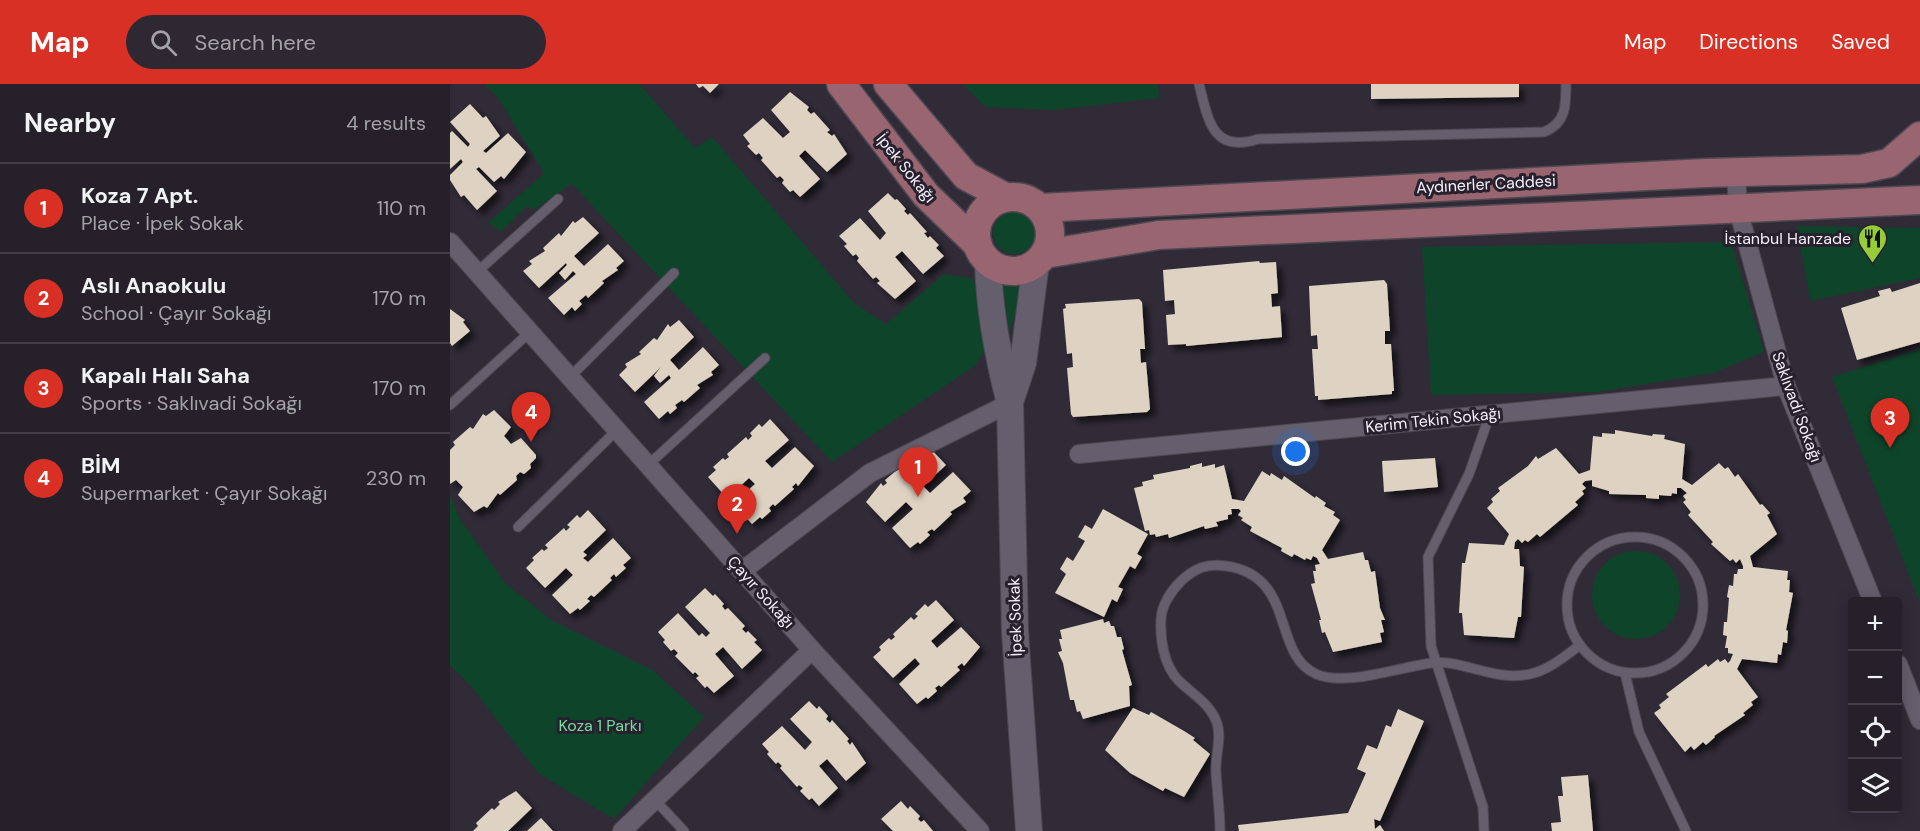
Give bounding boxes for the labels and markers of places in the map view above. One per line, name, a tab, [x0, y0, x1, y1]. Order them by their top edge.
restaurant icon: İstanbul Hanzade	[1856, 222, 1888, 264]
place label: İstanbul Hanzade	[1724, 228, 1851, 249]
pin: 4	[512, 392, 550, 442]
pin: 3	[1870, 398, 1910, 448]
pin: 1	[898, 448, 938, 497]
pin: 2	[718, 484, 756, 534]

